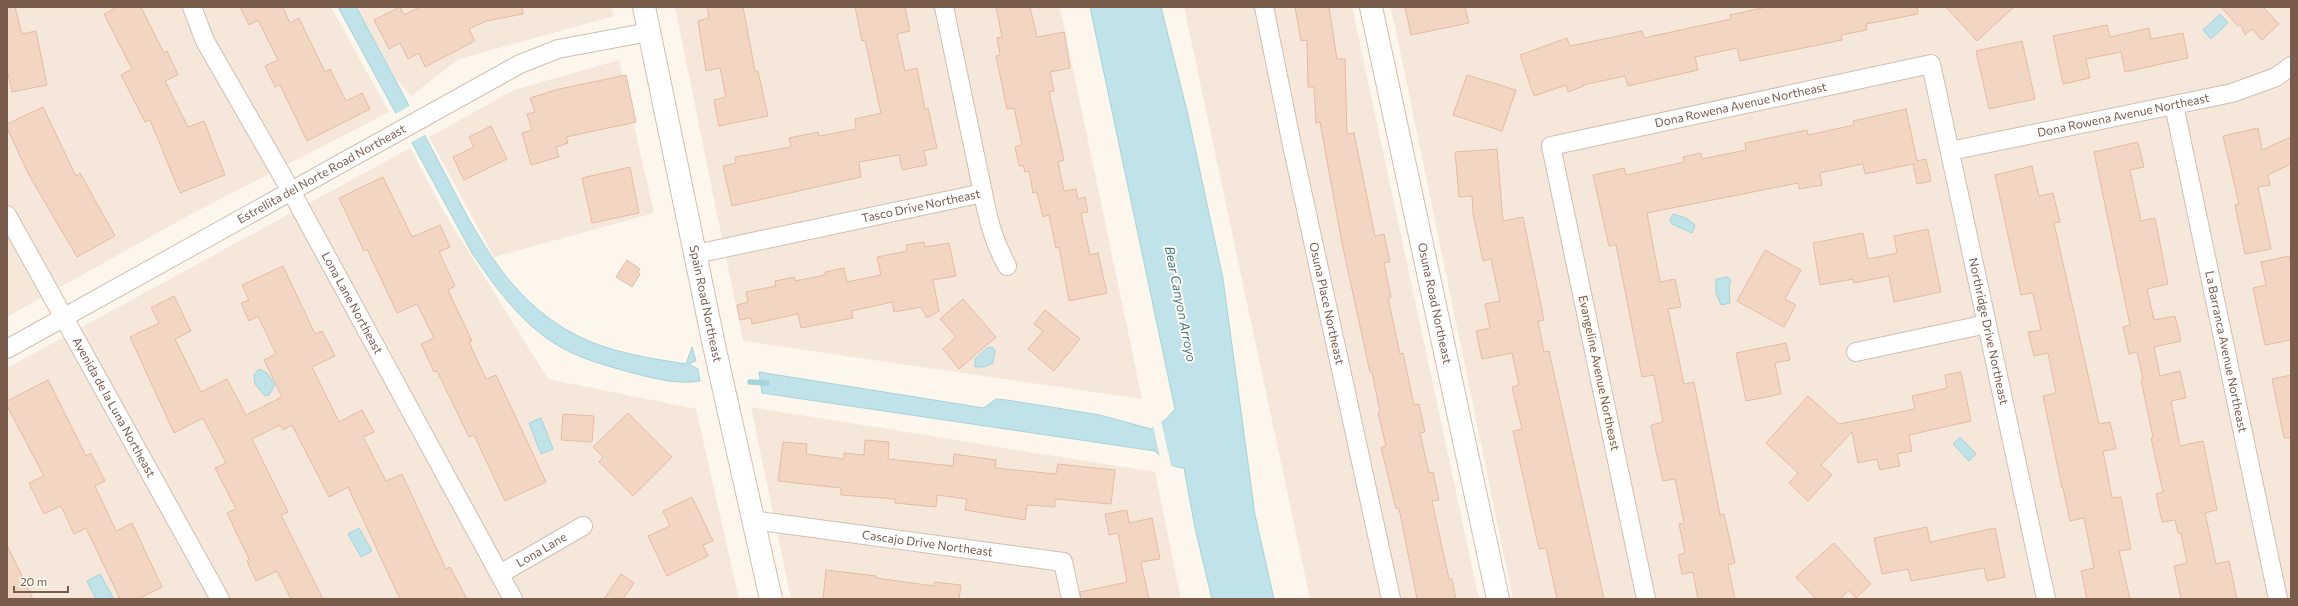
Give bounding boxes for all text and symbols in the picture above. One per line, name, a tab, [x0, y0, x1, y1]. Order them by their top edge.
street label: Dona Rowena Avenue Northeast	[1653, 79, 1828, 129]
street label: Dona Rowena Avenue Northeast	[2036, 90, 2211, 139]
street label: Estrellita del Norte Road Northeast	[235, 121, 408, 226]
street label: Tasco Drive Northeast	[860, 186, 981, 225]
street label: Osuna Place Northeast	[1307, 241, 1348, 366]
street label: Osuna Road Northeast	[1416, 241, 1455, 365]
street label: Spain Road Northeast	[687, 244, 725, 363]
water label: Bear Canyon Arroyo	[1162, 245, 1200, 364]
street label: Lona Lane Northeast	[320, 249, 386, 356]
street label: Northridge Drive Northeast	[1967, 256, 2012, 406]
street label: La Barranca Avenue Northeast	[2203, 269, 2251, 434]
street label: Evangeline Avenue Northeast	[1577, 294, 1623, 452]
street label: Avenida de la Luna Northeast	[70, 335, 159, 479]
street label: Cascajo Drive Northeast	[861, 527, 994, 558]
street label: Lona Lane	[513, 529, 569, 569]
scale bar	[14, 568, 68, 594]
text: 20 m	[20, 574, 47, 588]

